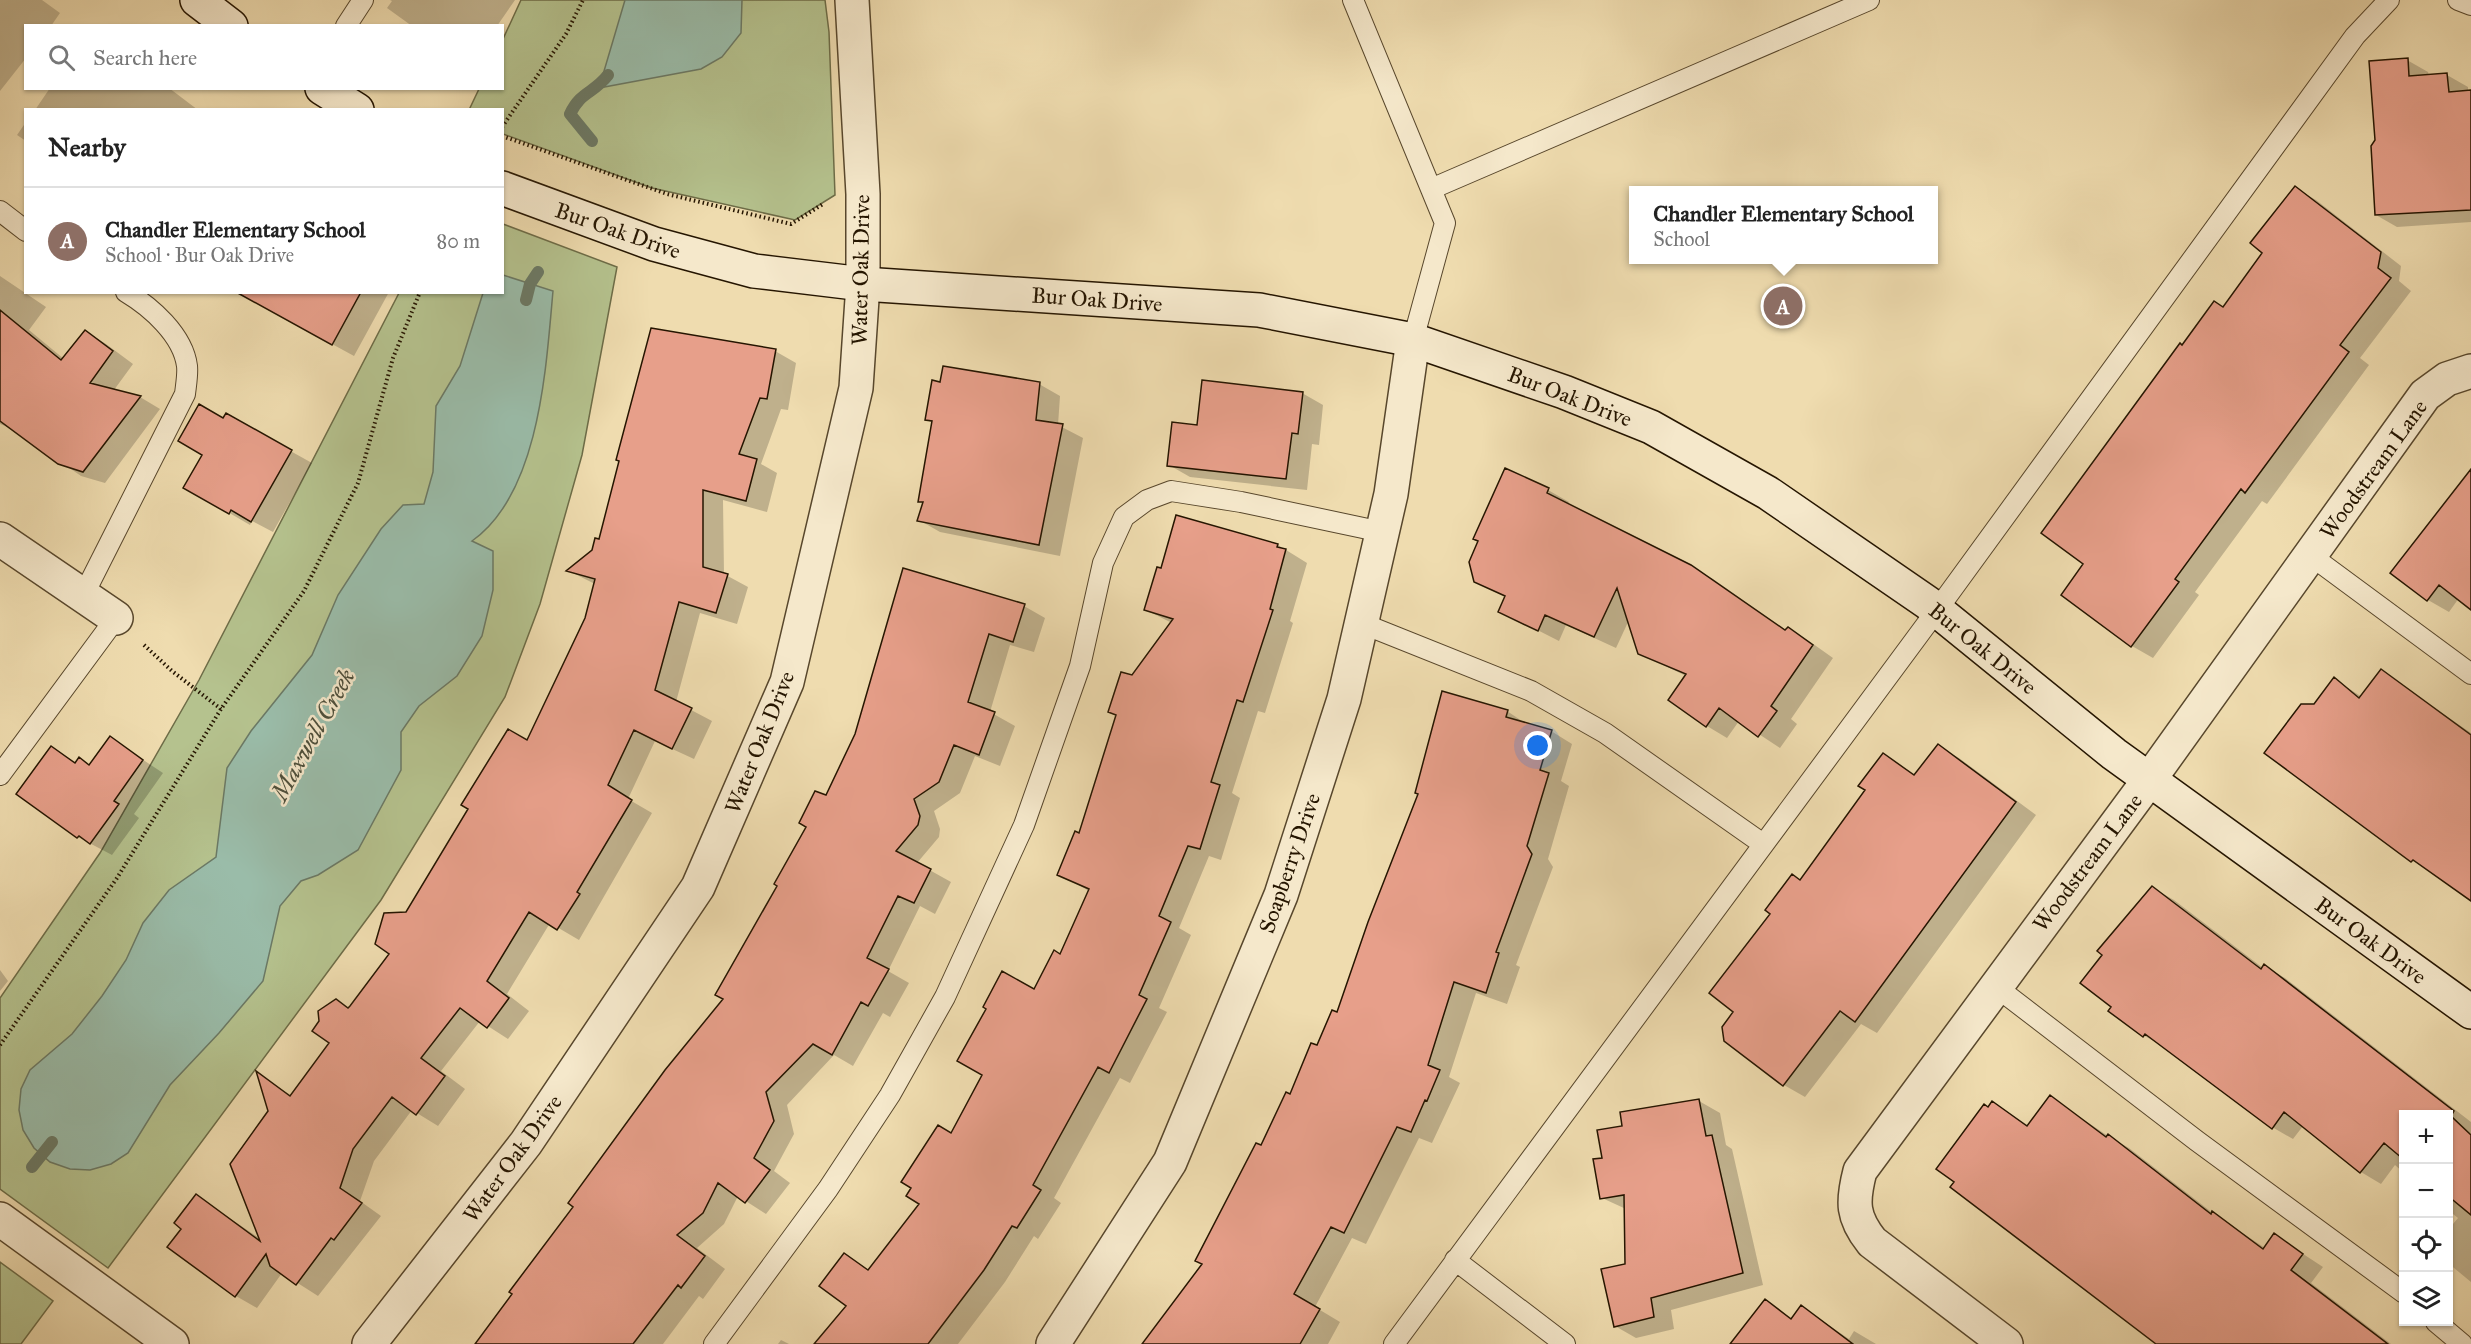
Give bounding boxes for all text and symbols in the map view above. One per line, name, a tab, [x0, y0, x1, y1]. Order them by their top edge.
search box	[24, 24, 504, 90]
icon: search	[45, 41, 78, 74]
text: Search here	[93, 44, 197, 71]
text: Nearby	[48, 131, 126, 163]
popup	[1629, 186, 1938, 264]
street label: Water Oak Drive	[846, 194, 875, 346]
street label: Bur Oak Drive	[551, 196, 684, 265]
text: Chandler Elementary School	[1653, 200, 1914, 227]
text: Chandler Elementary School	[105, 216, 366, 243]
text: School	[1653, 227, 1710, 251]
text: A	[61, 229, 74, 253]
text: 80 m	[437, 229, 480, 253]
text: School · Bur Oak Drive	[105, 243, 294, 267]
street label: Bur Oak Drive	[1031, 281, 1163, 318]
pin: A	[1764, 284, 1802, 328]
street label: Bur Oak Drive	[1504, 360, 1636, 433]
street label: Woodstream Lane	[2314, 394, 2433, 544]
street label: Bur Oak Drive	[1923, 597, 2042, 700]
water label: Maxwell Creek	[263, 663, 362, 808]
street label: Water Oak Drive	[719, 667, 800, 817]
your location	[1523, 731, 1552, 760]
street label: Woodstream Lane	[2027, 788, 2148, 937]
street label: Soapberry Drive	[1253, 790, 1326, 937]
street label: Bur Oak Drive	[2310, 891, 2432, 990]
street label: Water Oak Drive	[457, 1089, 568, 1227]
map controls	[2399, 1110, 2453, 1326]
button: +	[2399, 1110, 2453, 1164]
button: −	[2399, 1164, 2453, 1218]
button: locate	[2399, 1218, 2453, 1272]
button: layers	[2399, 1272, 2453, 1326]

